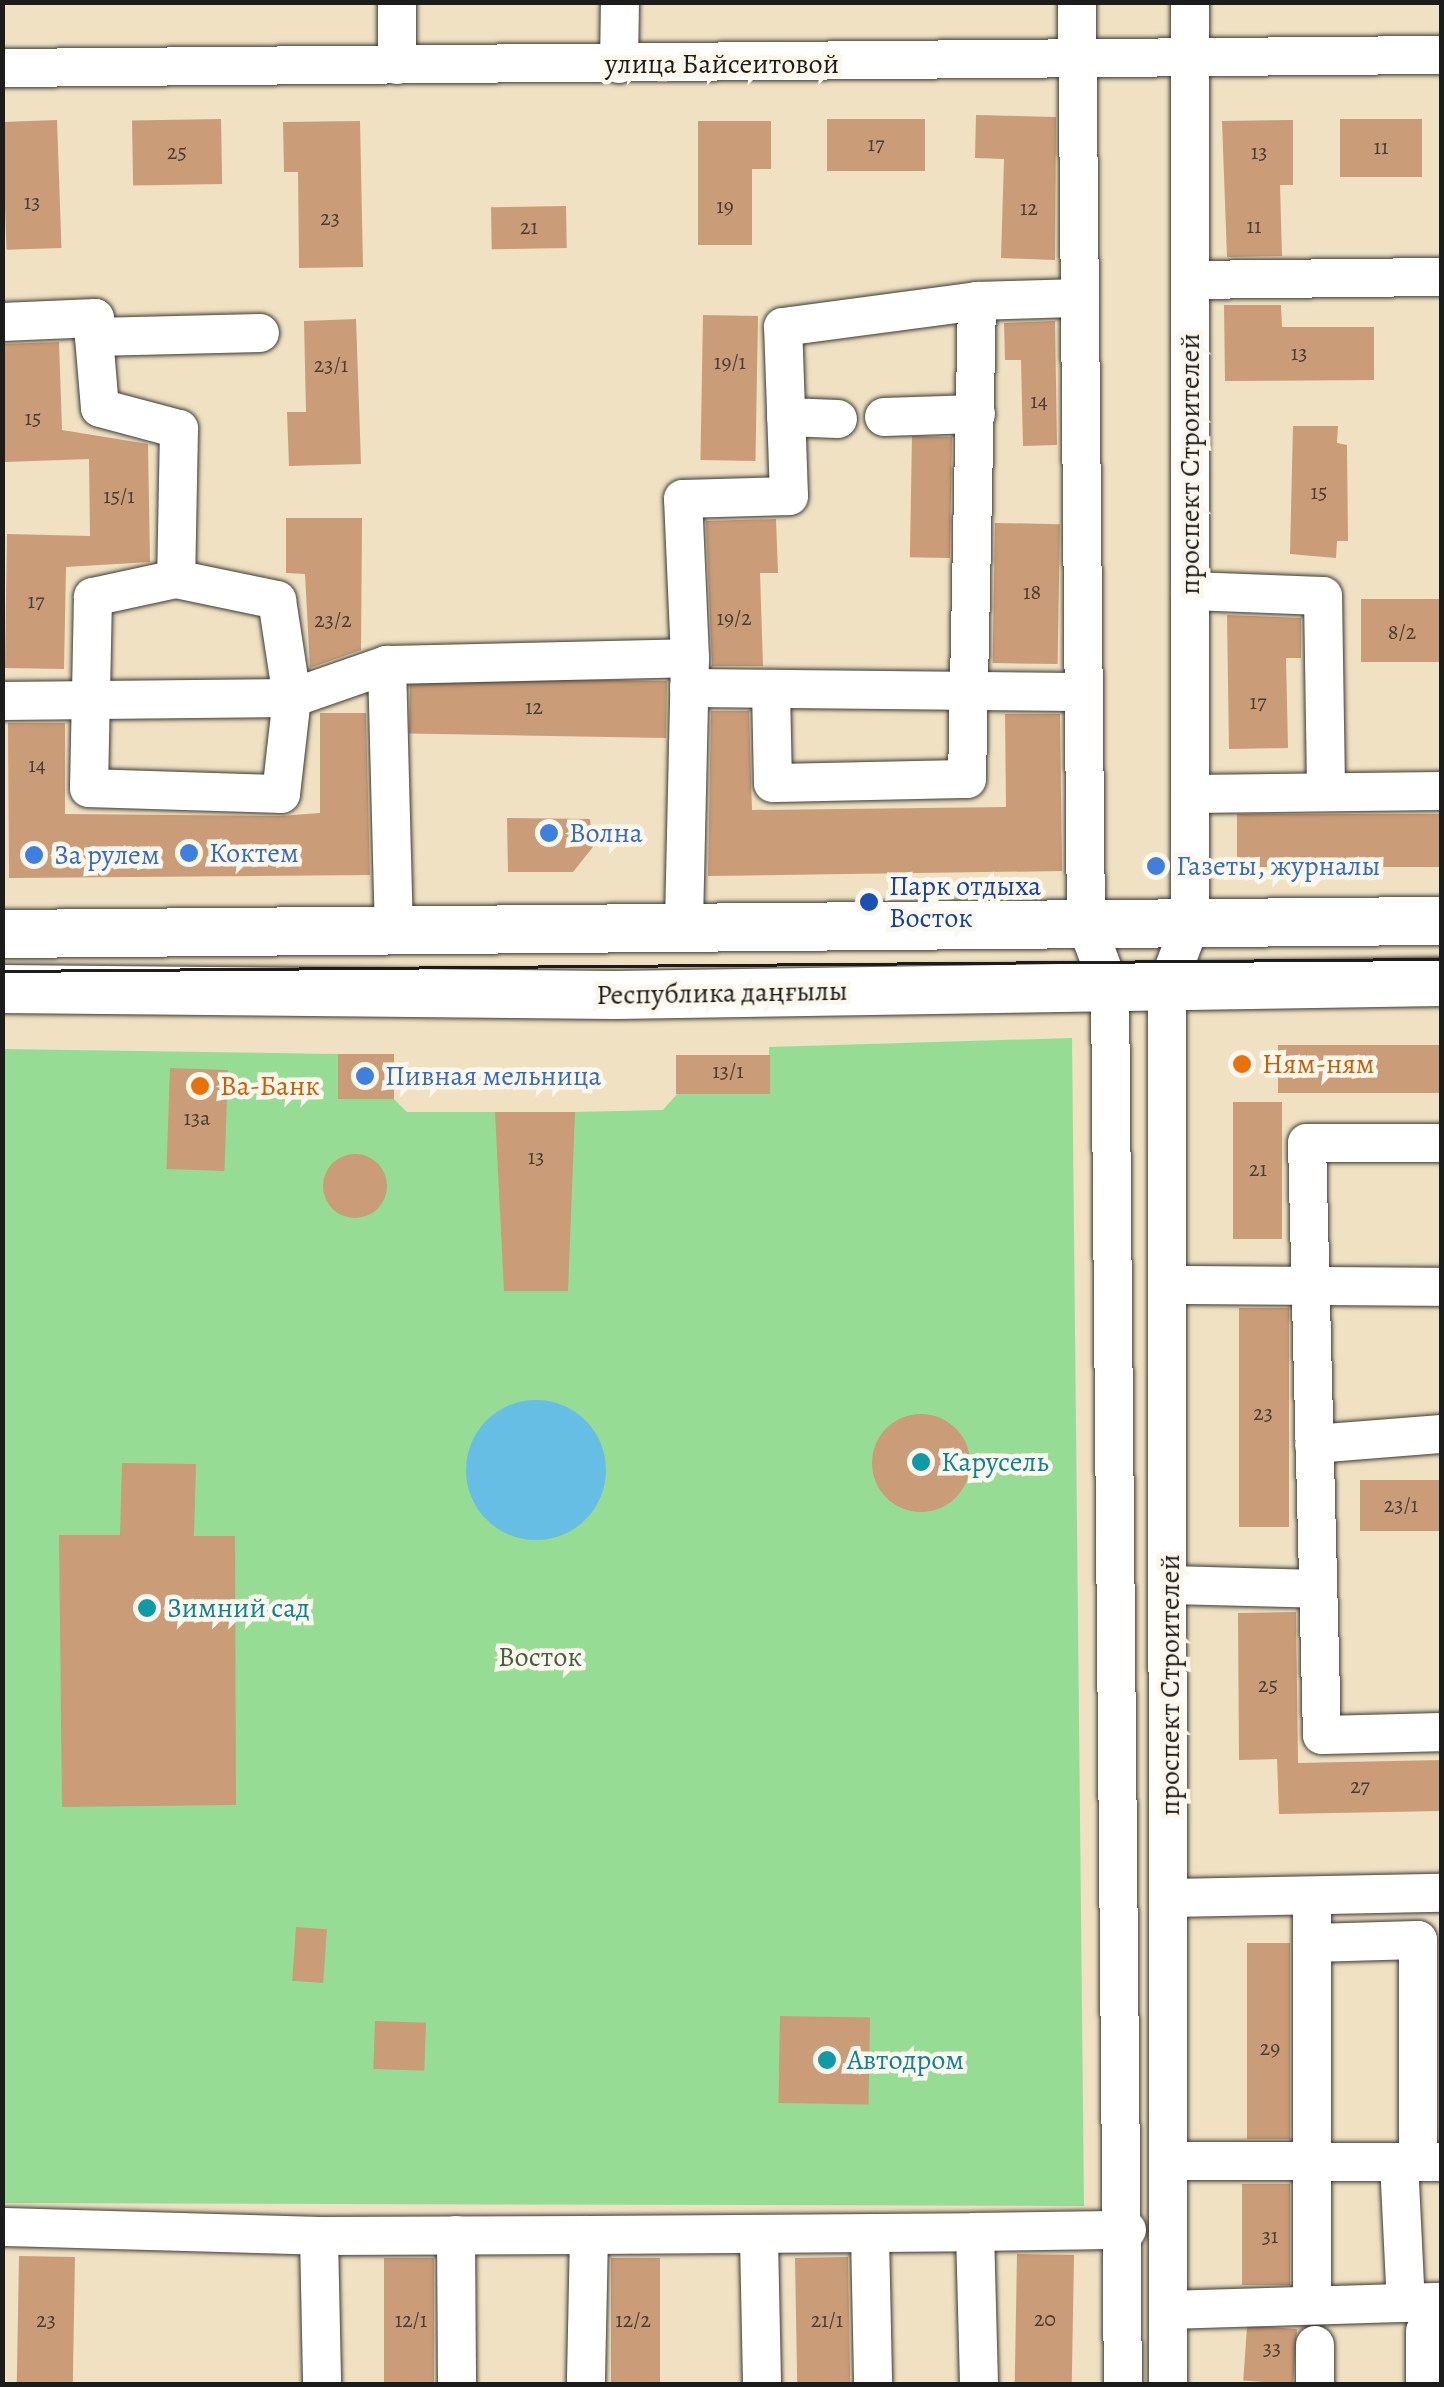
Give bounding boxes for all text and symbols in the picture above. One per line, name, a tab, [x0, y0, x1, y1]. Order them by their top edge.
street label: улица Байсеитовой	[605, 47, 839, 81]
house number: 17	[868, 132, 884, 158]
house number: 11	[1373, 135, 1389, 161]
house number: 25	[167, 140, 187, 166]
house number: 13	[1251, 140, 1267, 166]
house number: 13	[24, 190, 40, 216]
house number: 19	[716, 194, 734, 220]
house number: 12	[1020, 196, 1038, 222]
house number: 23	[320, 206, 340, 232]
house number: 11	[1246, 214, 1262, 240]
house number: 21	[520, 215, 538, 241]
street label: проспект Строителей	[1173, 333, 1207, 595]
house number: 13	[1291, 341, 1307, 367]
house number: 19/1	[714, 350, 746, 376]
house number: 23/1	[314, 353, 348, 379]
house number: 14	[1030, 389, 1048, 415]
house number: 15	[25, 406, 41, 432]
house number: 15	[1311, 480, 1327, 506]
house number: 15/1	[103, 484, 135, 510]
house number: 18	[1023, 580, 1041, 606]
house number: 17	[28, 589, 44, 615]
house number: 19/2	[716, 606, 752, 632]
house number: 23/2	[314, 608, 352, 634]
house number: 8/2	[1388, 620, 1416, 646]
house number: 17	[1250, 690, 1266, 716]
house number: 12	[525, 695, 543, 721]
house number: 14	[28, 753, 46, 779]
place label: Волна	[569, 816, 643, 850]
marker: Волна	[538, 822, 560, 844]
place label: Коктем	[209, 836, 299, 870]
place label: За рулем	[54, 838, 160, 872]
marker: Коктем	[178, 842, 200, 864]
marker: За рулем	[23, 844, 45, 866]
place label: Газеты, журналы	[1176, 849, 1381, 883]
marker: Газеты, журналы	[1145, 855, 1167, 877]
place label: Парк отдыха Восток	[889, 869, 1041, 935]
marker: Парк отдыха Восток	[858, 891, 880, 913]
street label: Республика даңғылы	[596, 974, 848, 1012]
place label: Ням-ням	[1262, 1047, 1375, 1081]
marker: Ням-ням	[1231, 1053, 1253, 1075]
place label: Пивная мельница	[385, 1059, 601, 1093]
house number: 13/1	[712, 1059, 744, 1085]
marker: Пивная мельница	[354, 1065, 376, 1087]
place label: Ва-Банк	[220, 1069, 320, 1103]
marker: Ва-Банк	[189, 1075, 211, 1097]
house number: 13а	[184, 1106, 210, 1132]
house number: 13	[528, 1145, 544, 1171]
house number: 21	[1249, 1157, 1267, 1183]
house number: 23	[1253, 1401, 1273, 1427]
place label: Карусель	[941, 1445, 1049, 1479]
marker: Карусель	[910, 1451, 932, 1473]
house number: 23/1	[1384, 1493, 1418, 1519]
street label: проспект Строителей	[1153, 1554, 1187, 1816]
place label: Зимний сад	[167, 1591, 310, 1625]
marker: Зимний сад	[136, 1597, 158, 1619]
park label: Восток	[498, 1640, 582, 1674]
house number: 25	[1258, 1673, 1278, 1699]
house number: 27	[1350, 1774, 1370, 1800]
house number: 29	[1260, 2036, 1280, 2062]
place label: Автодром	[847, 2043, 964, 2077]
marker: Автодром	[816, 2049, 838, 2071]
house number: 31	[1262, 2224, 1278, 2250]
house number: 20	[1034, 2307, 1056, 2333]
house number: 23	[36, 2308, 56, 2334]
house number: 12/1	[395, 2308, 427, 2334]
house number: 12/2	[615, 2308, 651, 2334]
house number: 21/1	[811, 2308, 843, 2334]
house number: 33	[1263, 2336, 1281, 2362]

